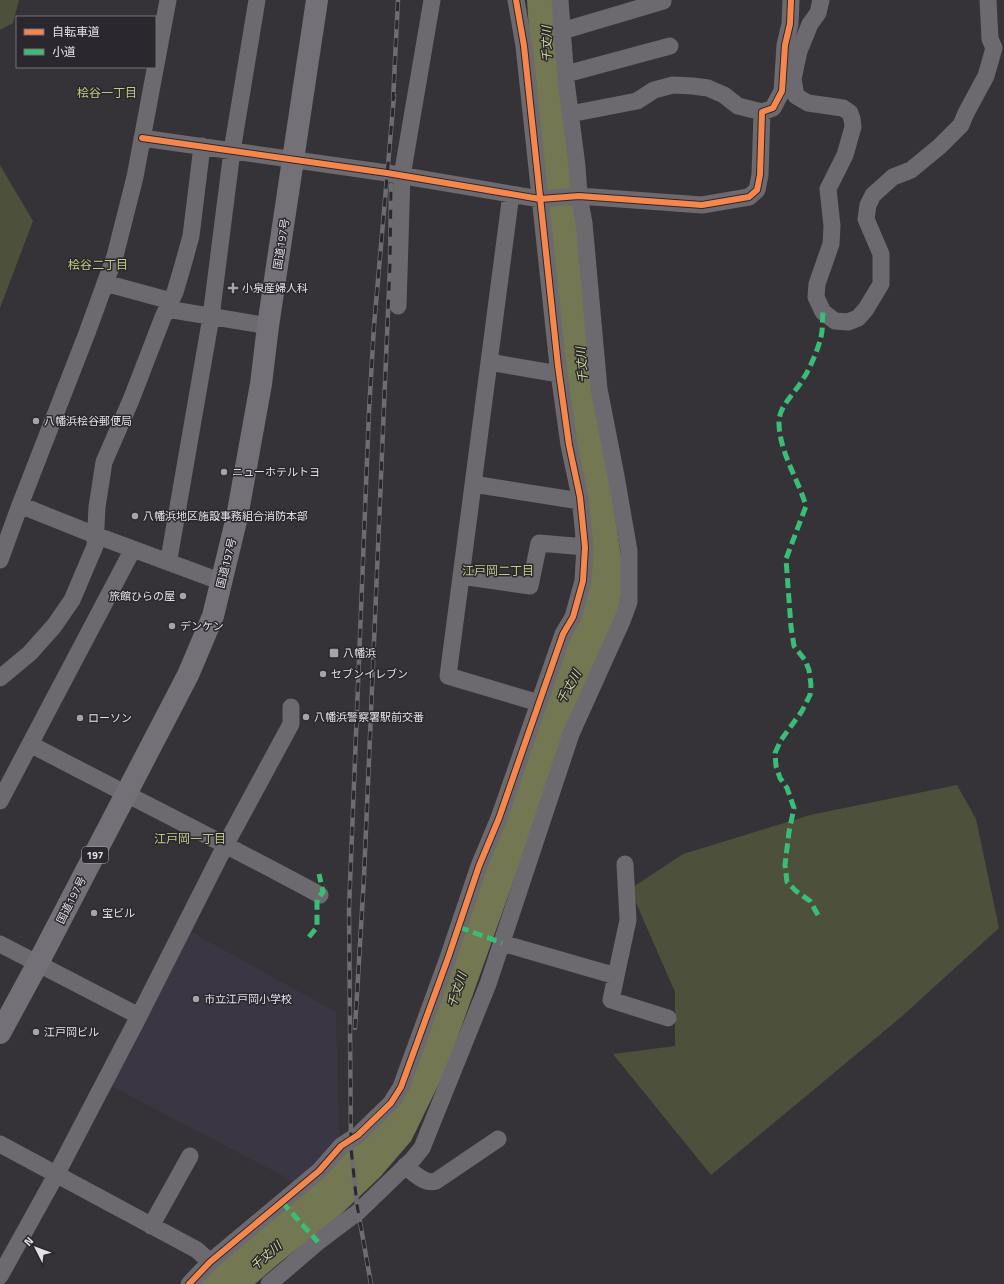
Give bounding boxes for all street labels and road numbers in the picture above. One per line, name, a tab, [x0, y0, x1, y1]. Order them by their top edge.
street label: 国道197号	[269, 217, 293, 271]
street label: 国道197号	[212, 536, 240, 590]
road number: 197	[82, 847, 108, 863]
street label: 国道197号	[52, 873, 90, 927]

